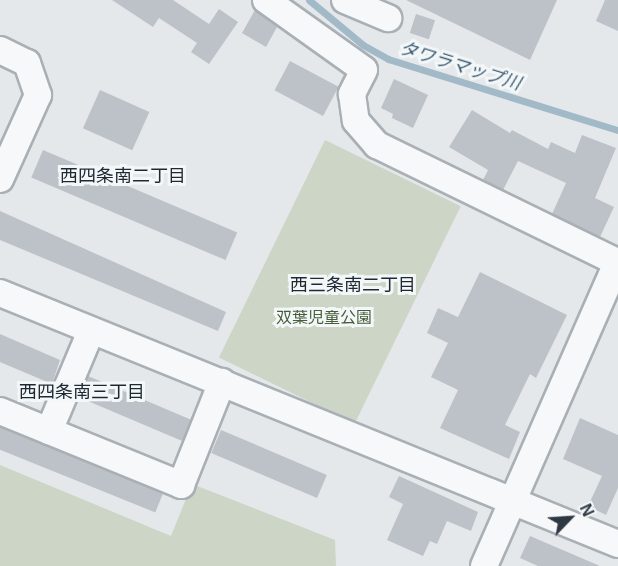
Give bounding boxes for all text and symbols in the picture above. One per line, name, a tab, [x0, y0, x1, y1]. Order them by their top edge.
water label: タワラマップ川	[397, 37, 523, 95]
district label: 西四条南二丁目	[60, 165, 186, 187]
district label: 西三条南二丁目	[290, 274, 416, 296]
park label: 双葉児童公園	[276, 308, 372, 328]
district label: 西四条南三丁目	[19, 381, 145, 403]
north arrow	[540, 488, 600, 548]
text: N	[577, 501, 597, 519]

